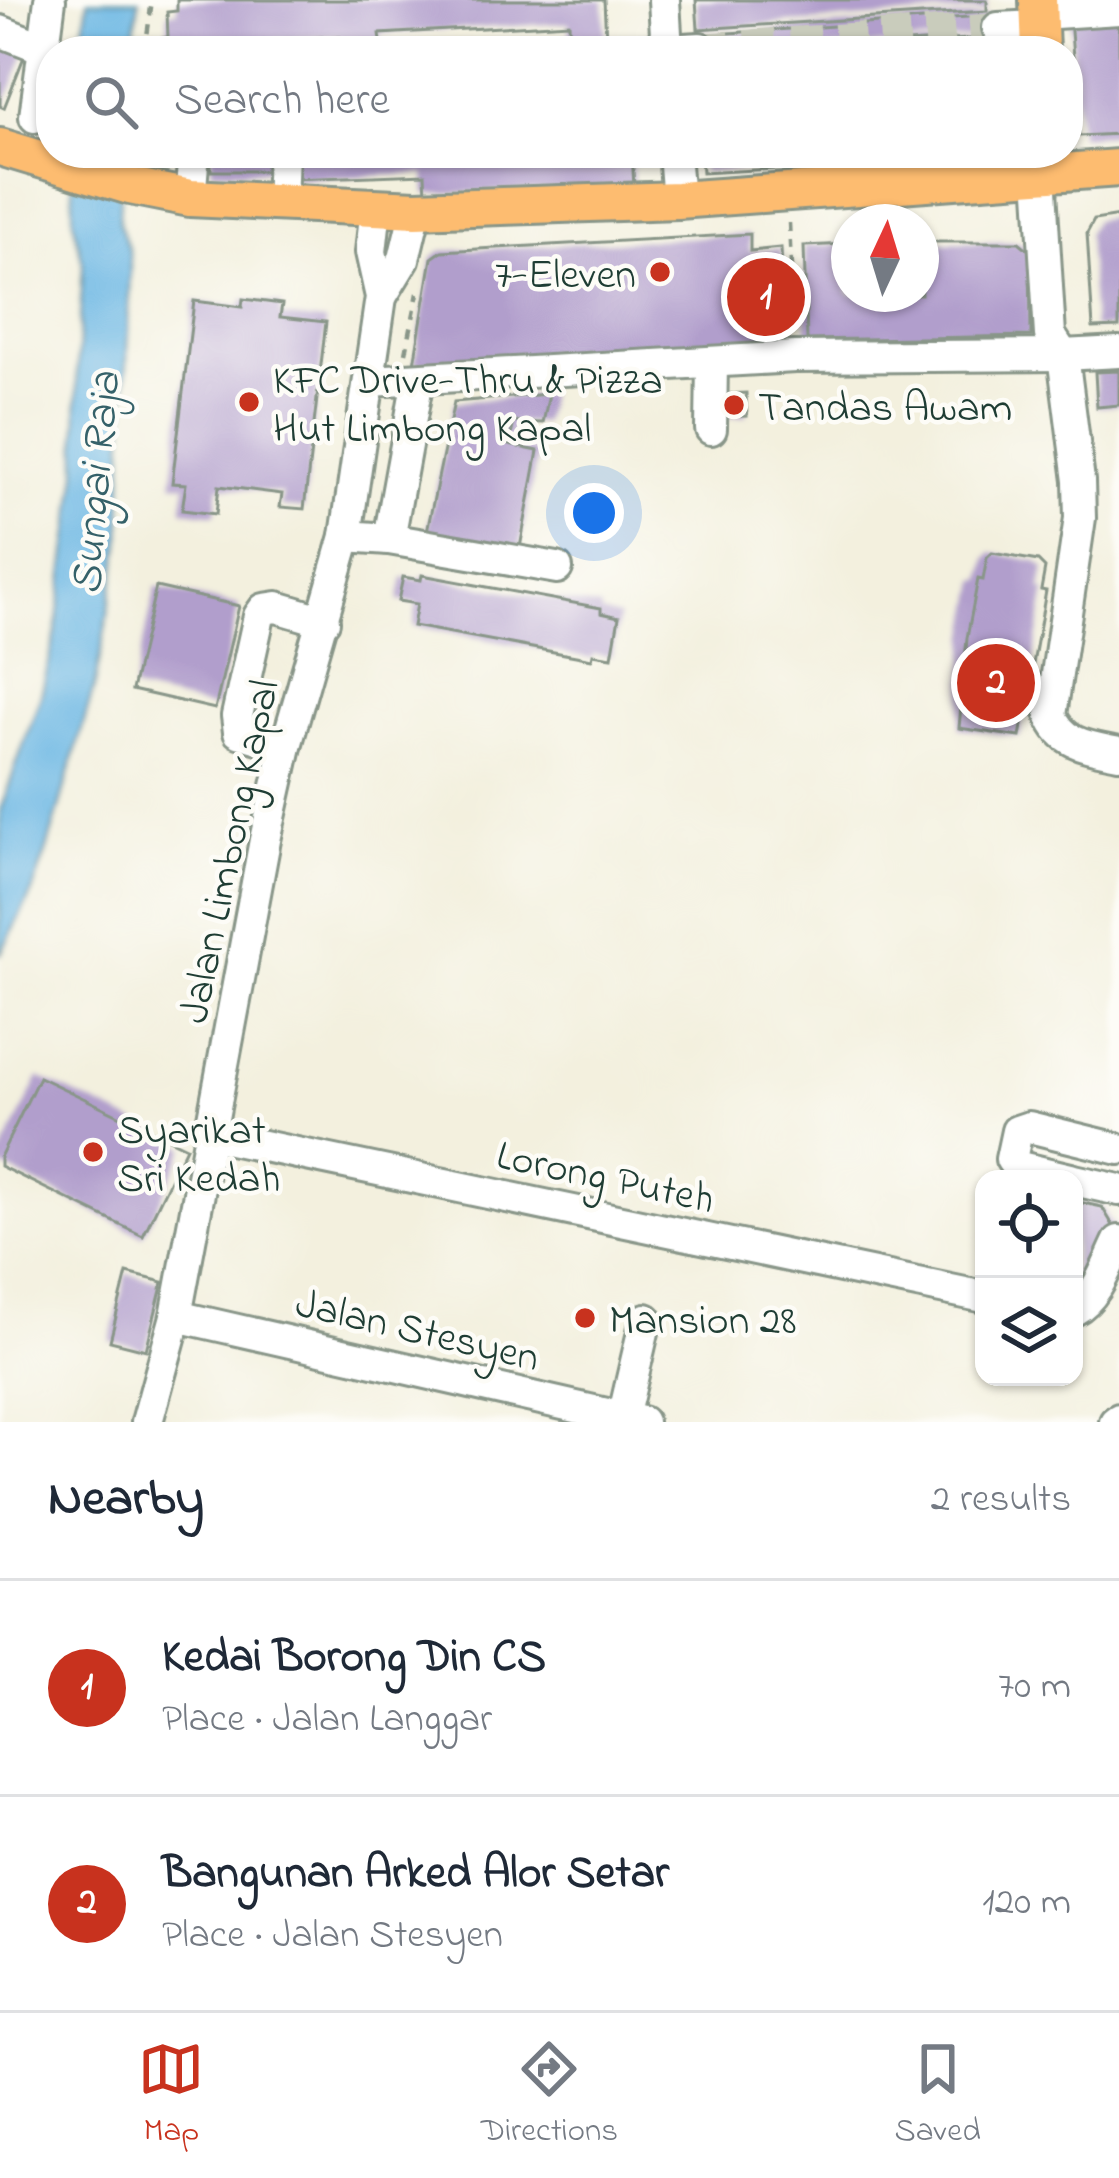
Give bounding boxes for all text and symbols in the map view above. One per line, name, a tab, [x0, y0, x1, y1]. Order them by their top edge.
search box	[36, 36, 1083, 168]
icon: search	[78, 69, 144, 135]
text: Search here	[174, 69, 390, 135]
north arrow	[831, 204, 939, 312]
place label: 7-Eleven	[495, 246, 636, 307]
pin: 1	[727, 252, 805, 342]
marker: 7-Eleven	[647, 259, 673, 285]
place label: KFC Drive-Thru & Pizza Hut Limbong Kapal	[273, 352, 663, 461]
water label: Sungai Raja	[55, 369, 141, 597]
place label: Tandas Awam	[758, 379, 1012, 440]
marker: KFC Drive-Thru & Pizza Hut Limbong Kapal	[236, 389, 262, 415]
marker: Tandas Awam	[721, 392, 747, 418]
your location	[564, 483, 624, 543]
pin: 2	[957, 638, 1035, 728]
street label: Jalan Limbong Kapal	[165, 675, 298, 1029]
place label: Syarikat Sri Kedah	[117, 1102, 280, 1211]
street label: Lorong Puteh	[491, 1127, 719, 1232]
marker: Syarikat Sri Kedah	[80, 1139, 106, 1165]
map controls	[975, 1170, 1083, 1386]
button: locate	[975, 1170, 1083, 1278]
street label: Jalan Stesyen	[289, 1275, 545, 1390]
button: layers	[975, 1278, 1083, 1386]
place label: Mansion 28	[609, 1292, 797, 1353]
marker: Mansion 28	[572, 1305, 598, 1331]
text: Nearby	[48, 1463, 204, 1538]
text: 2 results	[931, 1472, 1071, 1529]
text: Kedai Borong Din CS	[162, 1626, 546, 1692]
text: 1	[81, 1659, 93, 1716]
text: 70 m	[998, 1659, 1071, 1716]
text: Place · Jalan Langgar	[162, 1692, 492, 1749]
text: Bangunan Arked Alor Setar	[162, 1842, 669, 1908]
text: 2	[77, 1875, 97, 1932]
text: 120 m	[982, 1875, 1071, 1932]
text: Place · Jalan Stesyen	[162, 1908, 503, 1965]
tab: Map	[138, 2036, 204, 2156]
tab: Directions	[481, 2036, 618, 2156]
tab: Saved	[895, 2036, 981, 2156]

